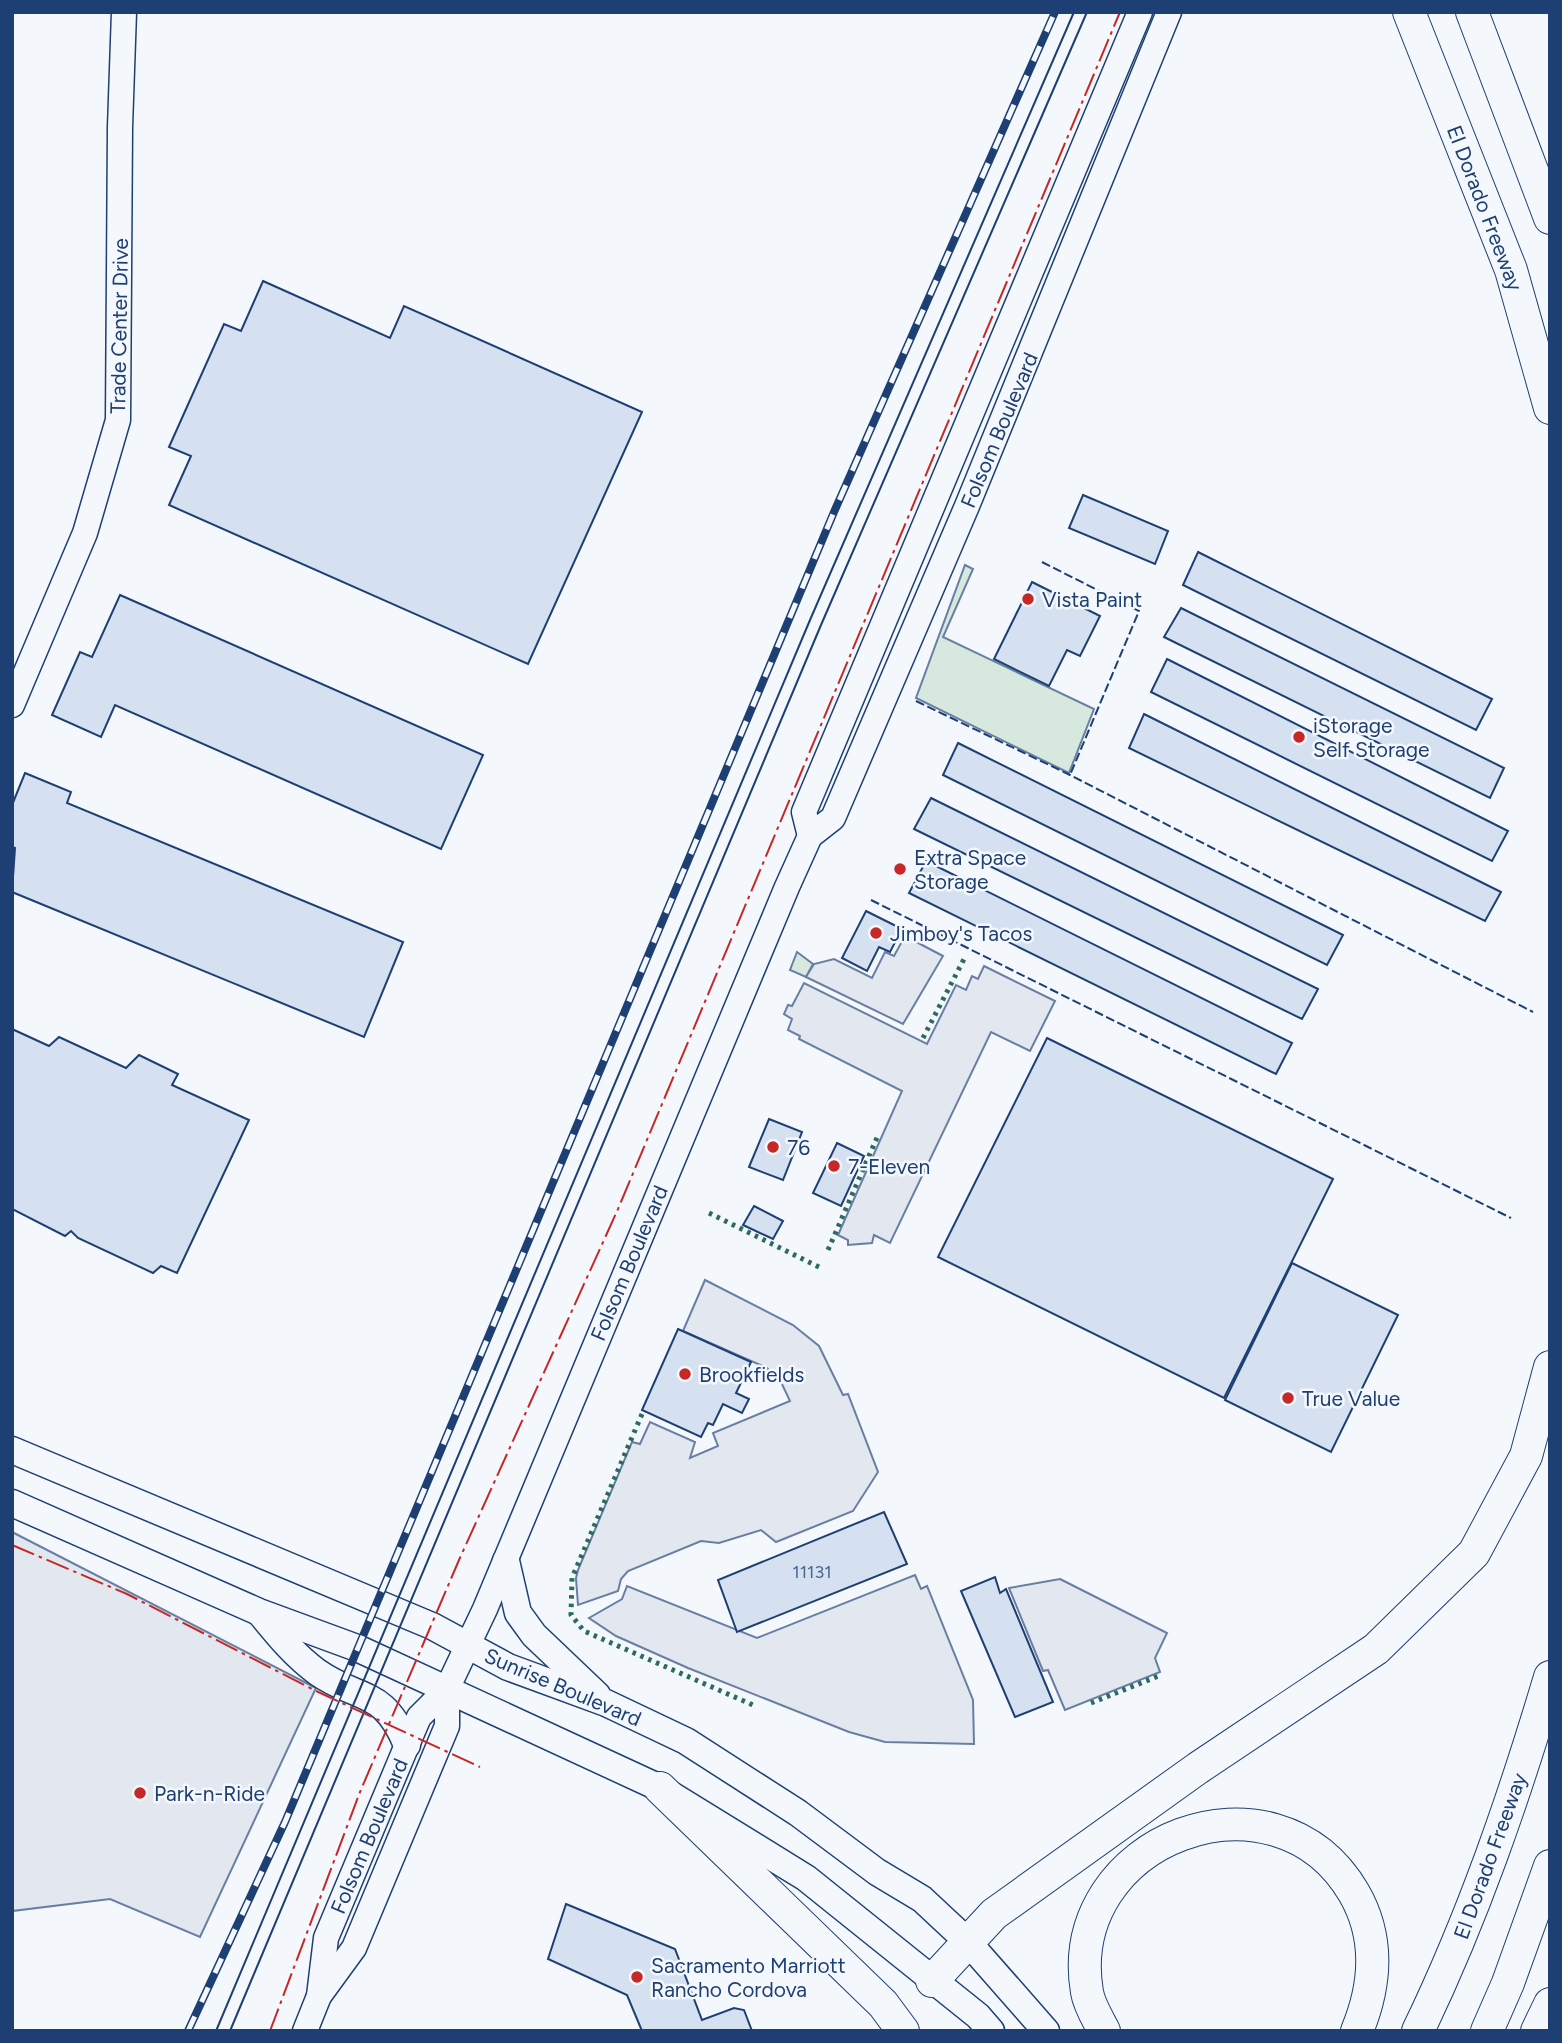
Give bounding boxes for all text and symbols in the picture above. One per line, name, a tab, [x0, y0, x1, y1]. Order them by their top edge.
street label: El Dorado Freeway	[1442, 122, 1528, 294]
street label: Trade Center Drive	[105, 238, 133, 414]
street label: Folsom Boulevard	[955, 349, 1043, 511]
place label: Vista Paint	[1042, 587, 1142, 612]
marker: Vista Paint	[1020, 591, 1036, 607]
place label: iStorage Self Storage	[1313, 713, 1429, 762]
marker: iStorage Self Storage	[1291, 729, 1307, 745]
place label: Extra Space Storage	[914, 845, 1026, 894]
marker: Extra Space Storage	[892, 861, 908, 877]
place label: Jimboy's Tacos	[890, 921, 1032, 946]
marker: Jimboy's Tacos	[868, 925, 884, 941]
place label: 76	[787, 1135, 810, 1160]
marker: 76	[765, 1139, 781, 1155]
place label: 7-Eleven	[848, 1154, 930, 1179]
marker: 7-Eleven	[826, 1158, 842, 1174]
street label: Folsom Boulevard	[585, 1182, 673, 1344]
place label: Brookfields	[699, 1362, 804, 1387]
marker: Brookfields	[677, 1366, 693, 1382]
place label: True Value	[1302, 1386, 1400, 1411]
marker: True Value	[1280, 1390, 1296, 1406]
house number: 11131	[792, 1561, 832, 1583]
street label: Sunrise Boulevard	[481, 1643, 645, 1731]
street label: Folsom Boulevard	[325, 1755, 413, 1917]
street label: El Dorado Freeway	[1448, 1769, 1532, 1943]
place label: Park-n-Ride	[154, 1781, 265, 1806]
marker: Park-n-Ride	[132, 1785, 148, 1801]
place label: Sacramento Marriott Rancho Cordova	[651, 1953, 846, 2002]
marker: Sacramento Marriott Rancho Cordova	[629, 1969, 645, 1985]

